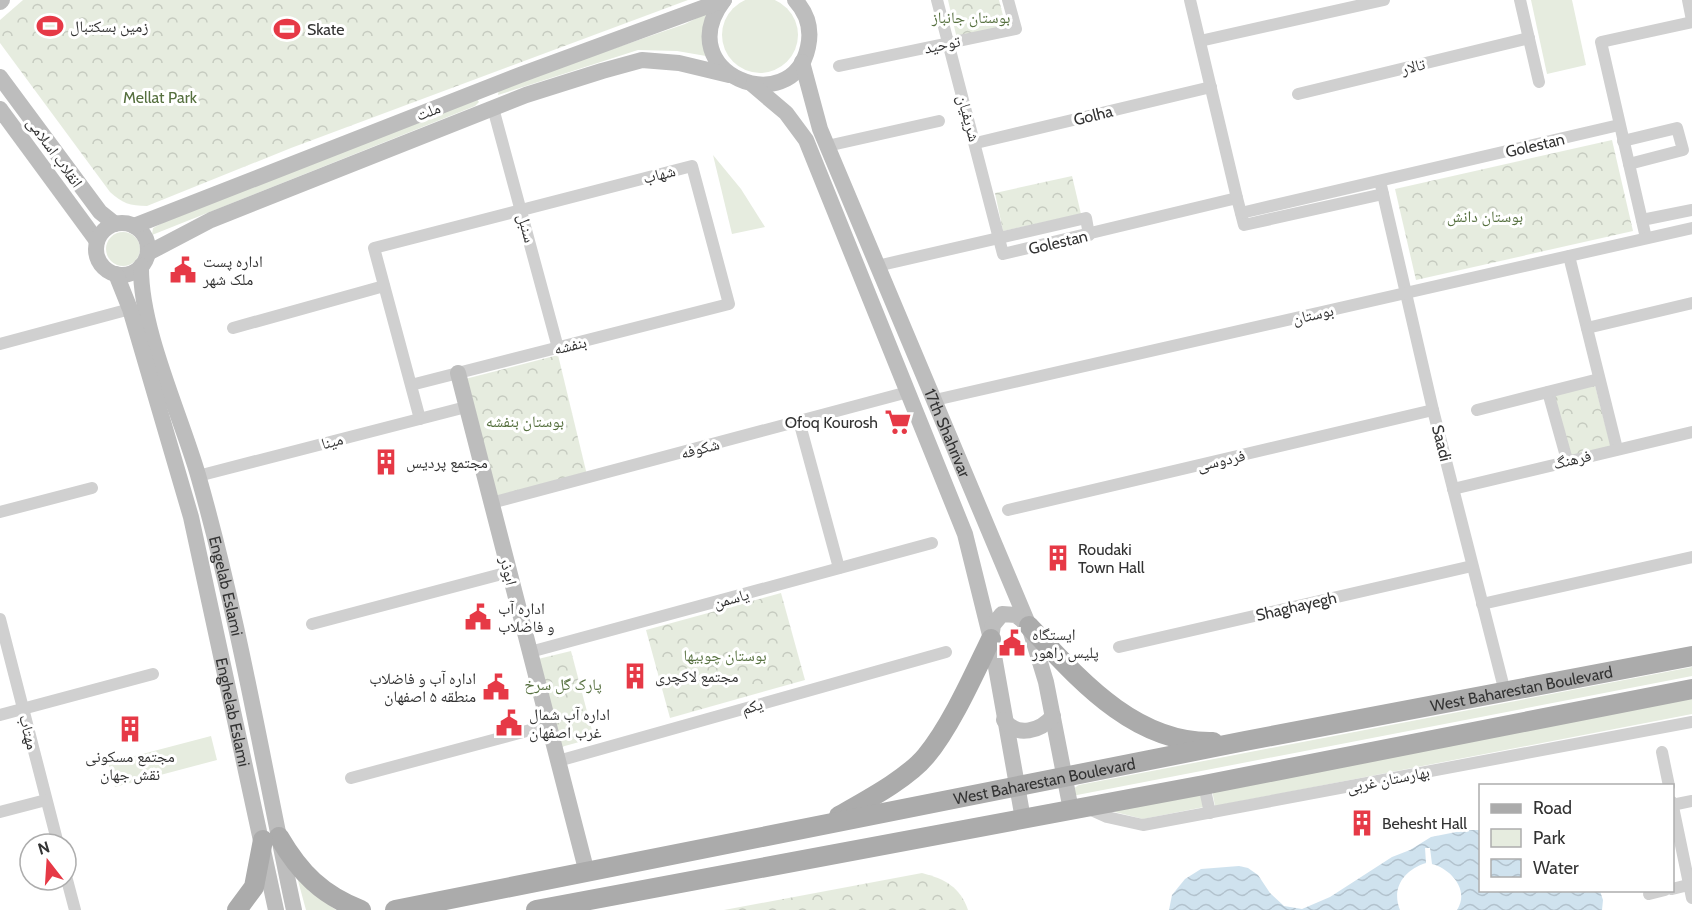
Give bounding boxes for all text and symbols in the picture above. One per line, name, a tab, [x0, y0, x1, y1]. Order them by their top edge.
park label: بوستان جانباز	[931, 8, 1010, 28]
sports icon: زمین بسکتبال	[35, 11, 65, 41]
sports icon: Skate	[272, 14, 302, 44]
place label: زمین بسکتبال	[70, 17, 149, 37]
place label: Skate	[307, 20, 344, 39]
street label: توحید	[922, 31, 962, 58]
street label: تالار	[1398, 54, 1427, 79]
park label: Mellat Park	[123, 88, 198, 107]
street label: شریفیان	[952, 93, 984, 144]
street label: ملت	[413, 98, 443, 125]
street label: Golha	[1072, 101, 1115, 129]
street label: انقلاب اسلامی	[22, 113, 87, 192]
street label: Golestan	[1504, 129, 1567, 161]
street label: شهاب	[641, 161, 677, 188]
park label: بوستان دانش	[1447, 207, 1523, 227]
street label: سنبل	[513, 212, 539, 245]
street label: Golestan	[1027, 226, 1090, 258]
place label: اداره پست ملک شهر	[202, 252, 263, 289]
public building icon: اداره پست ملک شهر	[168, 255, 198, 285]
street label: بوستان	[1291, 301, 1336, 329]
street label: بنفشه	[552, 332, 588, 359]
street label: 17th Shahrivar	[920, 386, 975, 481]
supermarket icon: Ofoq Kourosh	[883, 407, 913, 437]
park label: بوستان بنفشه	[486, 412, 564, 432]
place label: Ofoq Kourosh	[785, 413, 878, 432]
street label: Saadi	[1428, 423, 1455, 463]
street label: مینا	[319, 429, 345, 453]
street label: شکوفه	[679, 434, 722, 463]
street label: فردوسی	[1195, 446, 1247, 476]
street label: فرهنگ	[1551, 446, 1593, 473]
building icon: مجتمع پردیس	[371, 447, 401, 477]
place label: مجتمع پردیس	[406, 453, 488, 473]
street label: Engelab Eslami	[205, 534, 247, 638]
place label: Roudaki Town Hall	[1078, 540, 1145, 577]
building icon: Roudaki Town Hall	[1043, 543, 1073, 573]
street label: ابوذر	[496, 554, 521, 587]
street label: یاسمن	[711, 585, 751, 613]
street label: Shaghayegh	[1254, 588, 1338, 625]
place label: اداره آب و فاضلاب	[498, 599, 555, 636]
public building icon: اداره آب و فاضلاب	[463, 602, 493, 632]
place label: ایستگاه پلیس راهور	[1031, 625, 1099, 663]
public building icon: ایستگاه پلیس راهور	[997, 628, 1027, 658]
park label: بوستان چوبیها	[683, 646, 767, 666]
street label: Enghelab Eslami	[212, 656, 254, 768]
building icon: مجتمع لاکچری	[620, 661, 650, 691]
street label: West Baharestan Boulevard	[1429, 662, 1614, 716]
place label: مجتمع لاکچری	[655, 667, 739, 687]
place label: اداره آب و فاضلاب منطقه ۵ اصفهان	[369, 669, 476, 707]
public building icon: اداره آب و فاضلاب منطقه ۵ اصفهان	[481, 672, 511, 702]
park label: پارک گل سرخ	[524, 675, 602, 695]
street label: یکم	[739, 694, 765, 720]
place label: اداره آب شمال غرب اصفهان	[529, 705, 610, 743]
public building icon: اداره آب شمال غرب اصفهان	[494, 708, 524, 738]
street label: مهتاب	[15, 713, 42, 752]
building icon: مجتمع مسکونی نقش جهان	[115, 714, 145, 744]
place label: مجتمع مسکونی نقش جهان	[85, 747, 175, 785]
street label: West Baharestan Boulevard	[952, 754, 1137, 809]
street label: بهارستان غربی	[1345, 762, 1431, 798]
legend	[1479, 784, 1674, 892]
text: Road	[1533, 797, 1572, 819]
building icon: Behesht Hall	[1347, 808, 1377, 838]
place label: Behesht Hall	[1382, 814, 1467, 833]
text: Park	[1533, 827, 1566, 849]
north arrow	[18, 832, 78, 892]
text: N	[36, 837, 52, 859]
text: Water	[1533, 857, 1579, 879]

